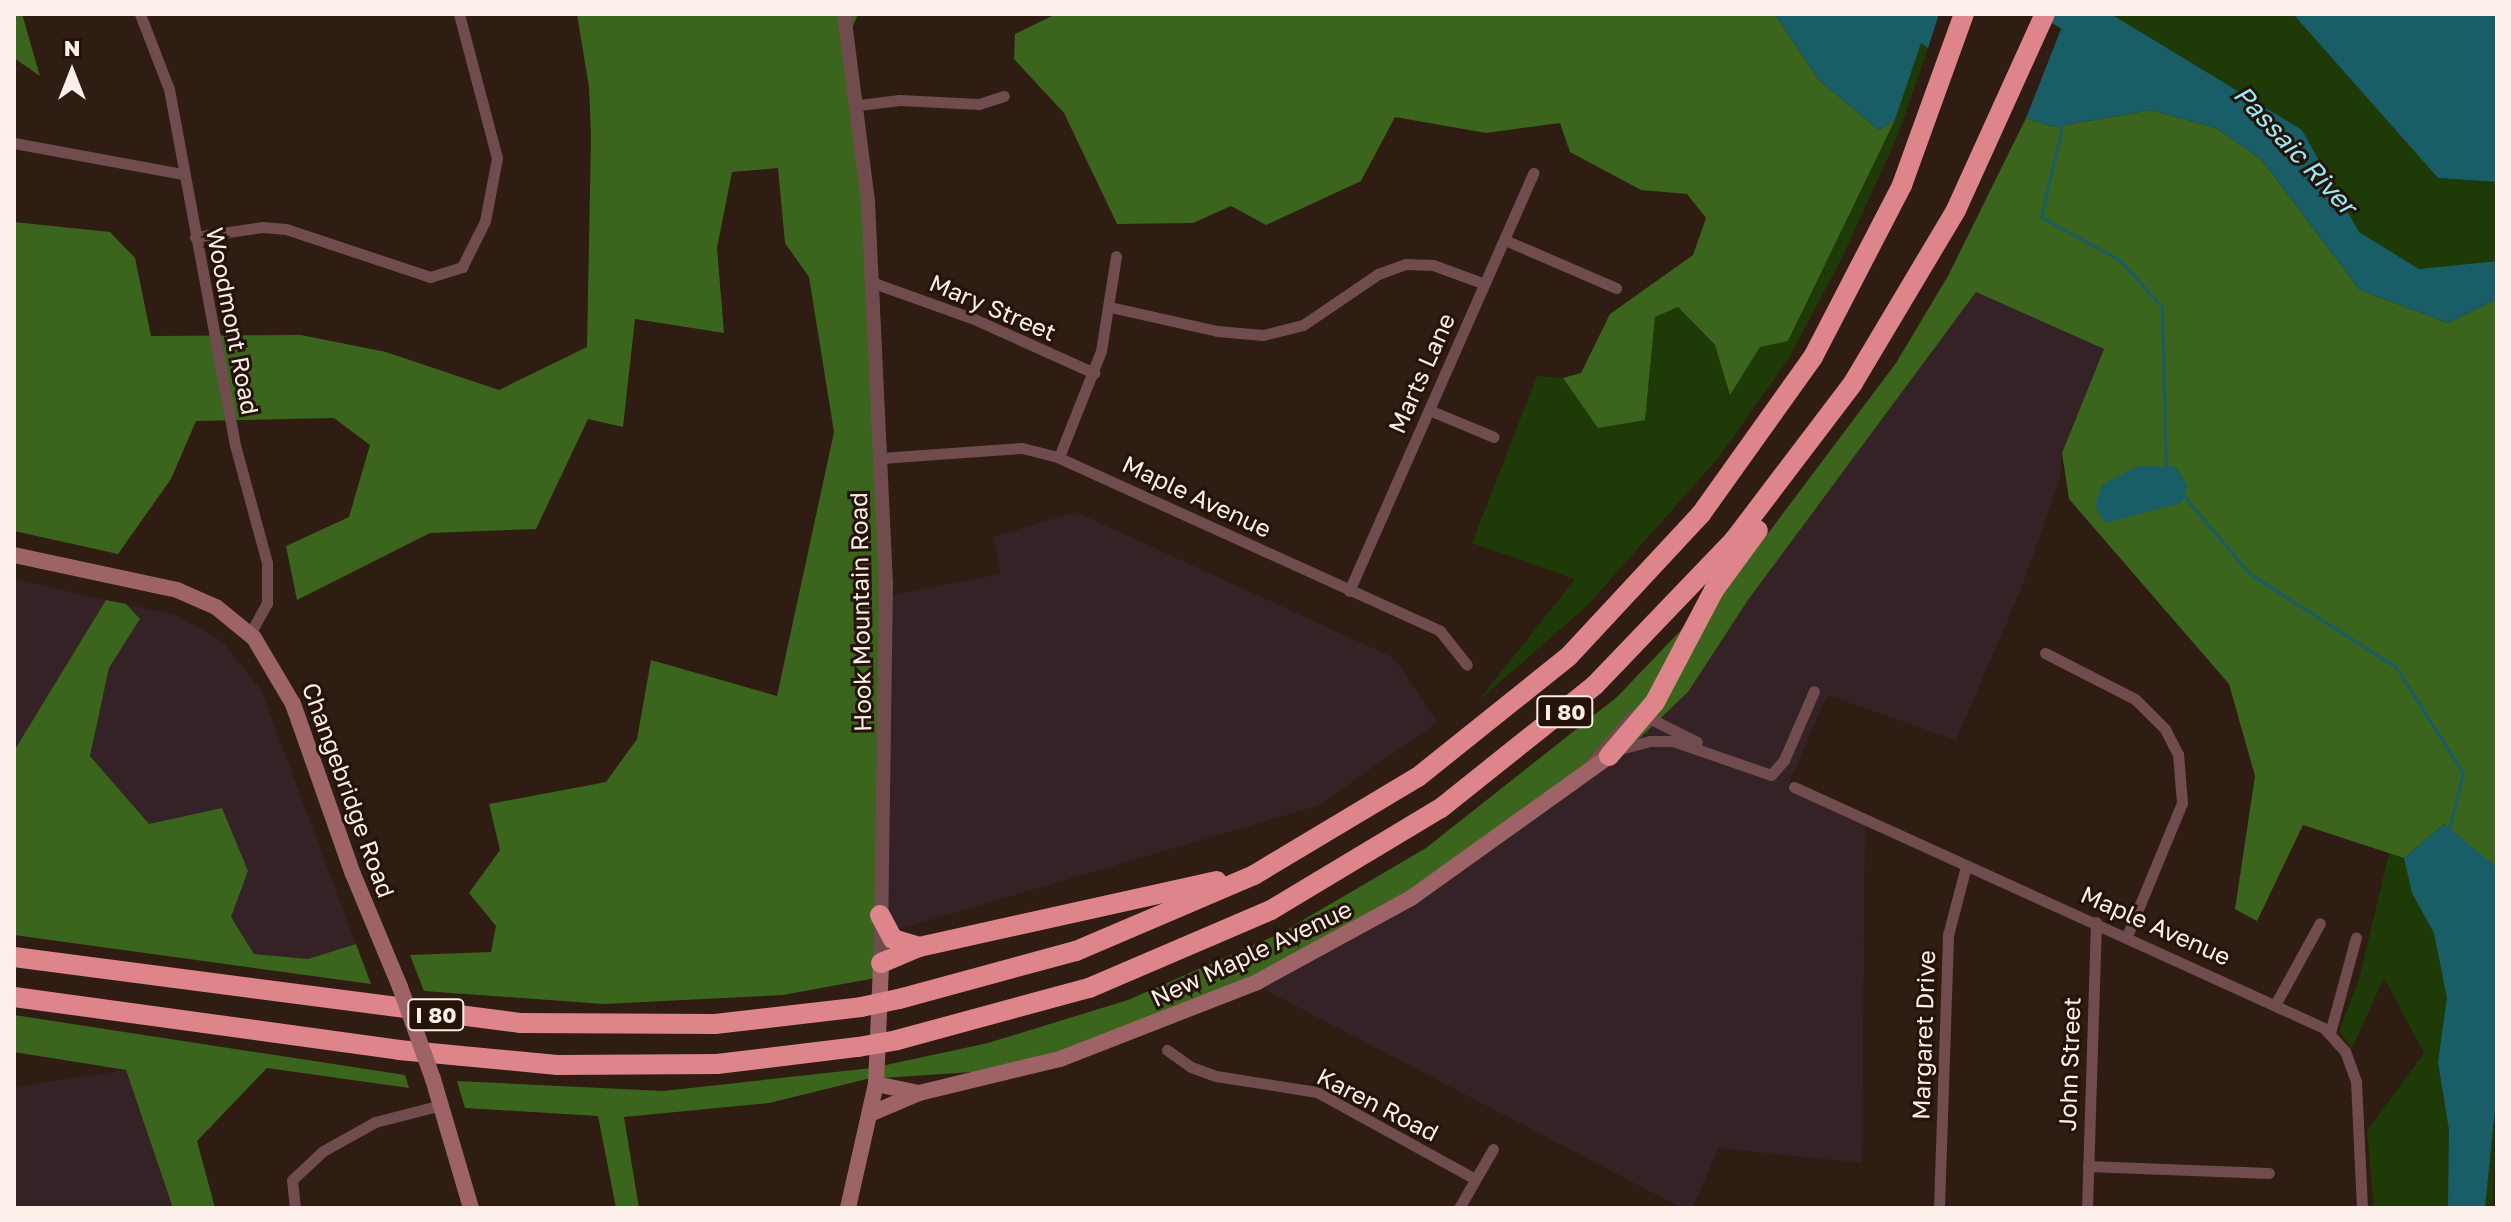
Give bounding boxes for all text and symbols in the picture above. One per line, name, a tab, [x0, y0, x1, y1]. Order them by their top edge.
north arrow	[32, 32, 112, 112]
text: N	[64, 34, 80, 61]
water label: Passaic River	[2227, 79, 2363, 221]
street label: Woodmont Road	[201, 225, 265, 417]
street label: Mary Street	[925, 267, 1061, 347]
street label: Marts Lane	[1382, 308, 1460, 438]
street label: Maple Avenue	[1118, 449, 1276, 543]
street label: Hook Mountain Road	[844, 492, 876, 732]
street label: Changebridge Road	[297, 678, 401, 902]
road number: I 80	[1535, 694, 1595, 730]
street label: Maple Avenue	[2077, 879, 2235, 971]
street label: New Maple Avenue	[1146, 894, 1356, 1012]
street label: Margaret Drive	[1906, 950, 1940, 1120]
street label: John Street	[2052, 996, 2086, 1132]
road number: I 80	[406, 997, 466, 1033]
street label: Karen Road	[1312, 1061, 1444, 1147]

